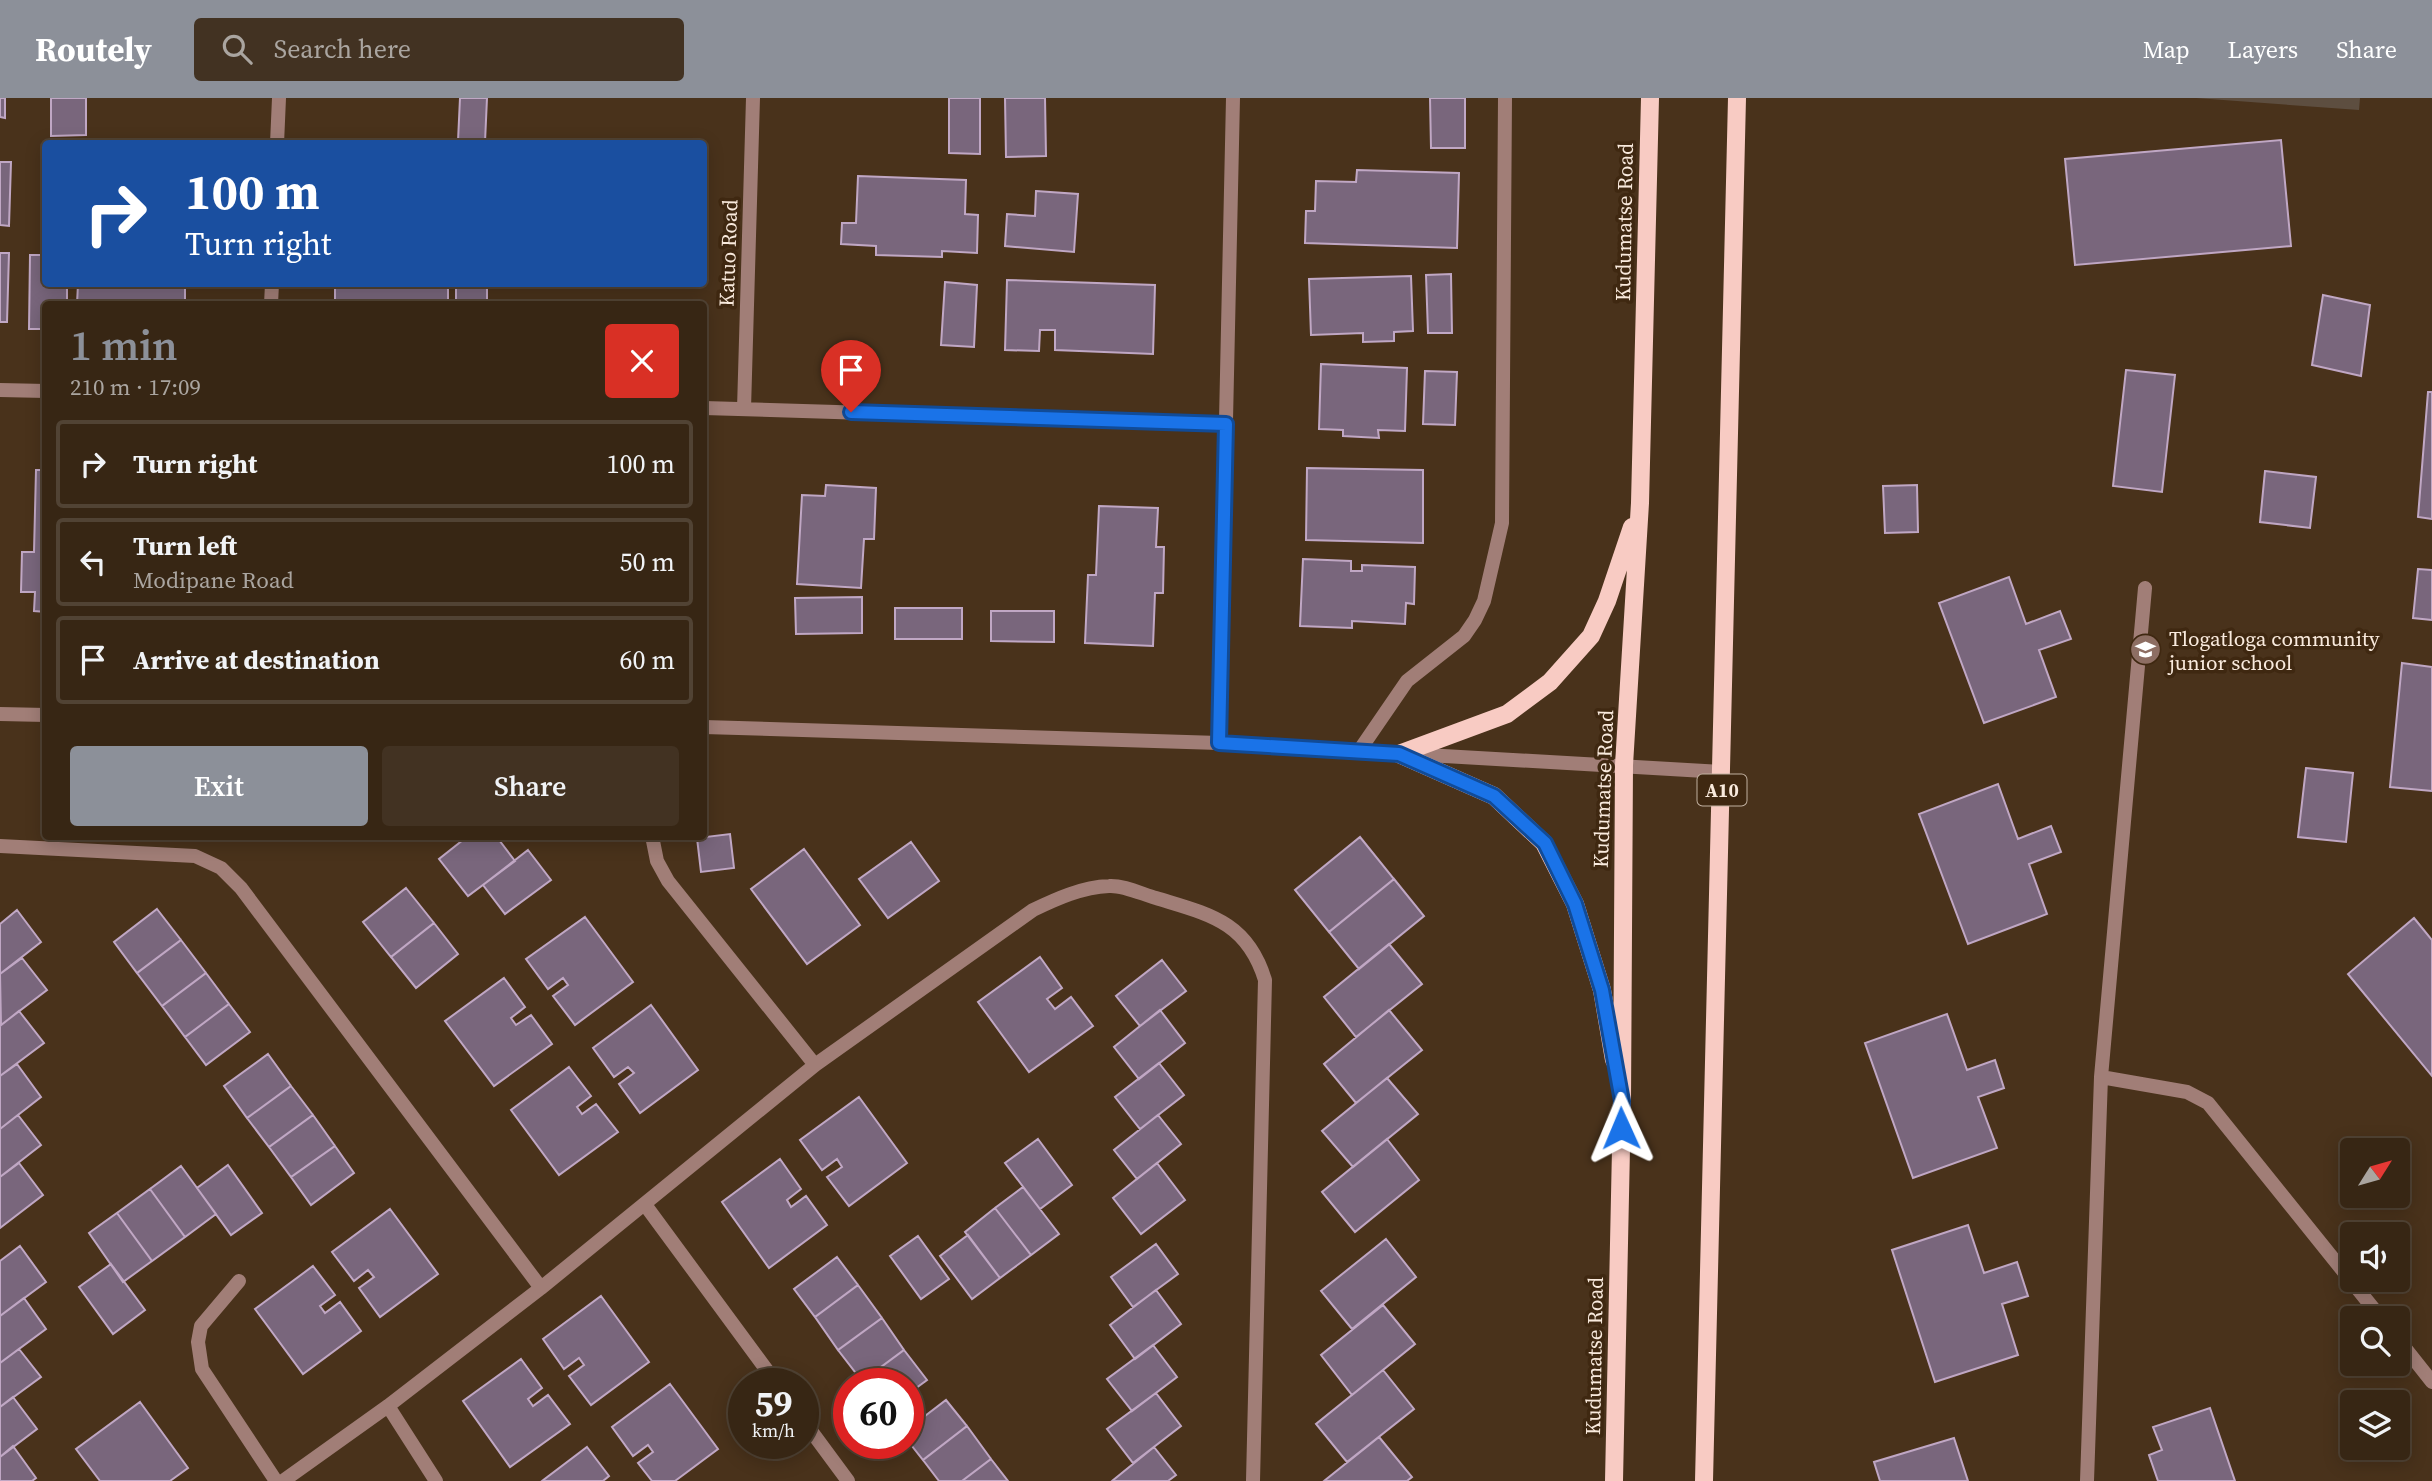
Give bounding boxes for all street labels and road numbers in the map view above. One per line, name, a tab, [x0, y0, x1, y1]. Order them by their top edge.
street label: Kudumatse Road	[1608, 143, 1640, 301]
street label: Katuo Road	[712, 199, 744, 307]
street label: Kudumatse Road	[1586, 709, 1620, 869]
road number: A10	[1698, 775, 1746, 806]
street label: Kudumatse Road	[1578, 1277, 1610, 1435]

